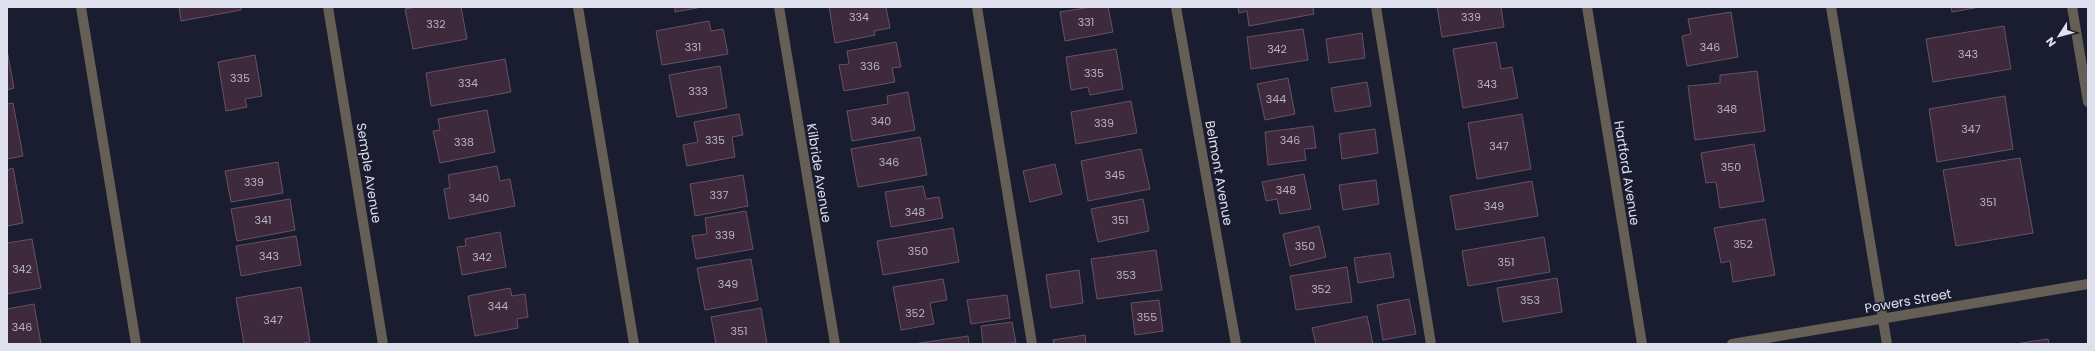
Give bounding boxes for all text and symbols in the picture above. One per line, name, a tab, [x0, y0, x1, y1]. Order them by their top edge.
house number: 334	[849, 9, 869, 25]
house number: 339	[1461, 9, 1481, 25]
house number: 331	[1078, 14, 1094, 30]
house number: 332	[426, 16, 446, 32]
north arrow	[2039, 16, 2079, 56]
text: N	[2042, 34, 2060, 50]
house number: 331	[685, 39, 701, 55]
house number: 346	[1700, 39, 1720, 55]
house number: 342	[1267, 41, 1287, 57]
house number: 343	[1958, 46, 1978, 62]
house number: 336	[860, 58, 880, 74]
house number: 335	[1084, 65, 1104, 81]
house number: 335	[230, 70, 250, 86]
house number: 334	[458, 75, 478, 91]
house number: 343	[1477, 76, 1497, 92]
house number: 333	[688, 83, 708, 99]
house number: 344	[1266, 91, 1286, 107]
house number: 348	[1717, 101, 1737, 117]
house number: 340	[871, 113, 891, 129]
house number: 339	[1094, 115, 1114, 131]
street label: Belmont Avenue	[1200, 119, 1238, 227]
street label: Hartford Avenue	[1609, 119, 1645, 227]
street label: Semple Avenue	[352, 121, 386, 225]
house number: 347	[1961, 121, 1981, 137]
street label: Kilbride Avenue	[802, 122, 836, 224]
house number: 335	[705, 132, 725, 148]
house number: 346	[1280, 132, 1300, 148]
house number: 338	[454, 134, 474, 150]
house number: 347	[1489, 138, 1509, 154]
house number: 346	[879, 154, 899, 170]
house number: 350	[1721, 159, 1741, 175]
house number: 345	[1105, 167, 1125, 183]
house number: 339	[244, 174, 264, 190]
house number: 348	[1276, 182, 1296, 198]
house number: 337	[710, 187, 728, 203]
house number: 340	[469, 190, 489, 206]
house number: 351	[1980, 194, 1996, 210]
house number: 349	[1484, 198, 1504, 214]
house number: 348	[905, 204, 925, 220]
house number: 341	[255, 212, 271, 228]
house number: 351	[1112, 212, 1128, 228]
house number: 339	[715, 227, 735, 243]
house number: 352	[1733, 236, 1753, 252]
house number: 350	[1295, 238, 1315, 254]
house number: 350	[908, 243, 928, 259]
house number: 343	[259, 248, 279, 264]
house number: 342	[472, 249, 492, 265]
house number: 351	[1498, 254, 1514, 270]
house number: 342	[12, 261, 32, 277]
house number: 353	[1116, 267, 1136, 283]
house number: 349	[718, 276, 738, 292]
house number: 352	[1311, 281, 1331, 297]
street label: Powers Street	[1863, 284, 1953, 318]
house number: 353	[1520, 292, 1540, 308]
house number: 344	[488, 298, 508, 314]
house number: 352	[905, 305, 925, 321]
house number: 355	[1137, 309, 1157, 325]
house number: 347	[263, 312, 283, 328]
house number: 346	[12, 319, 32, 335]
house number: 351	[731, 323, 747, 339]

